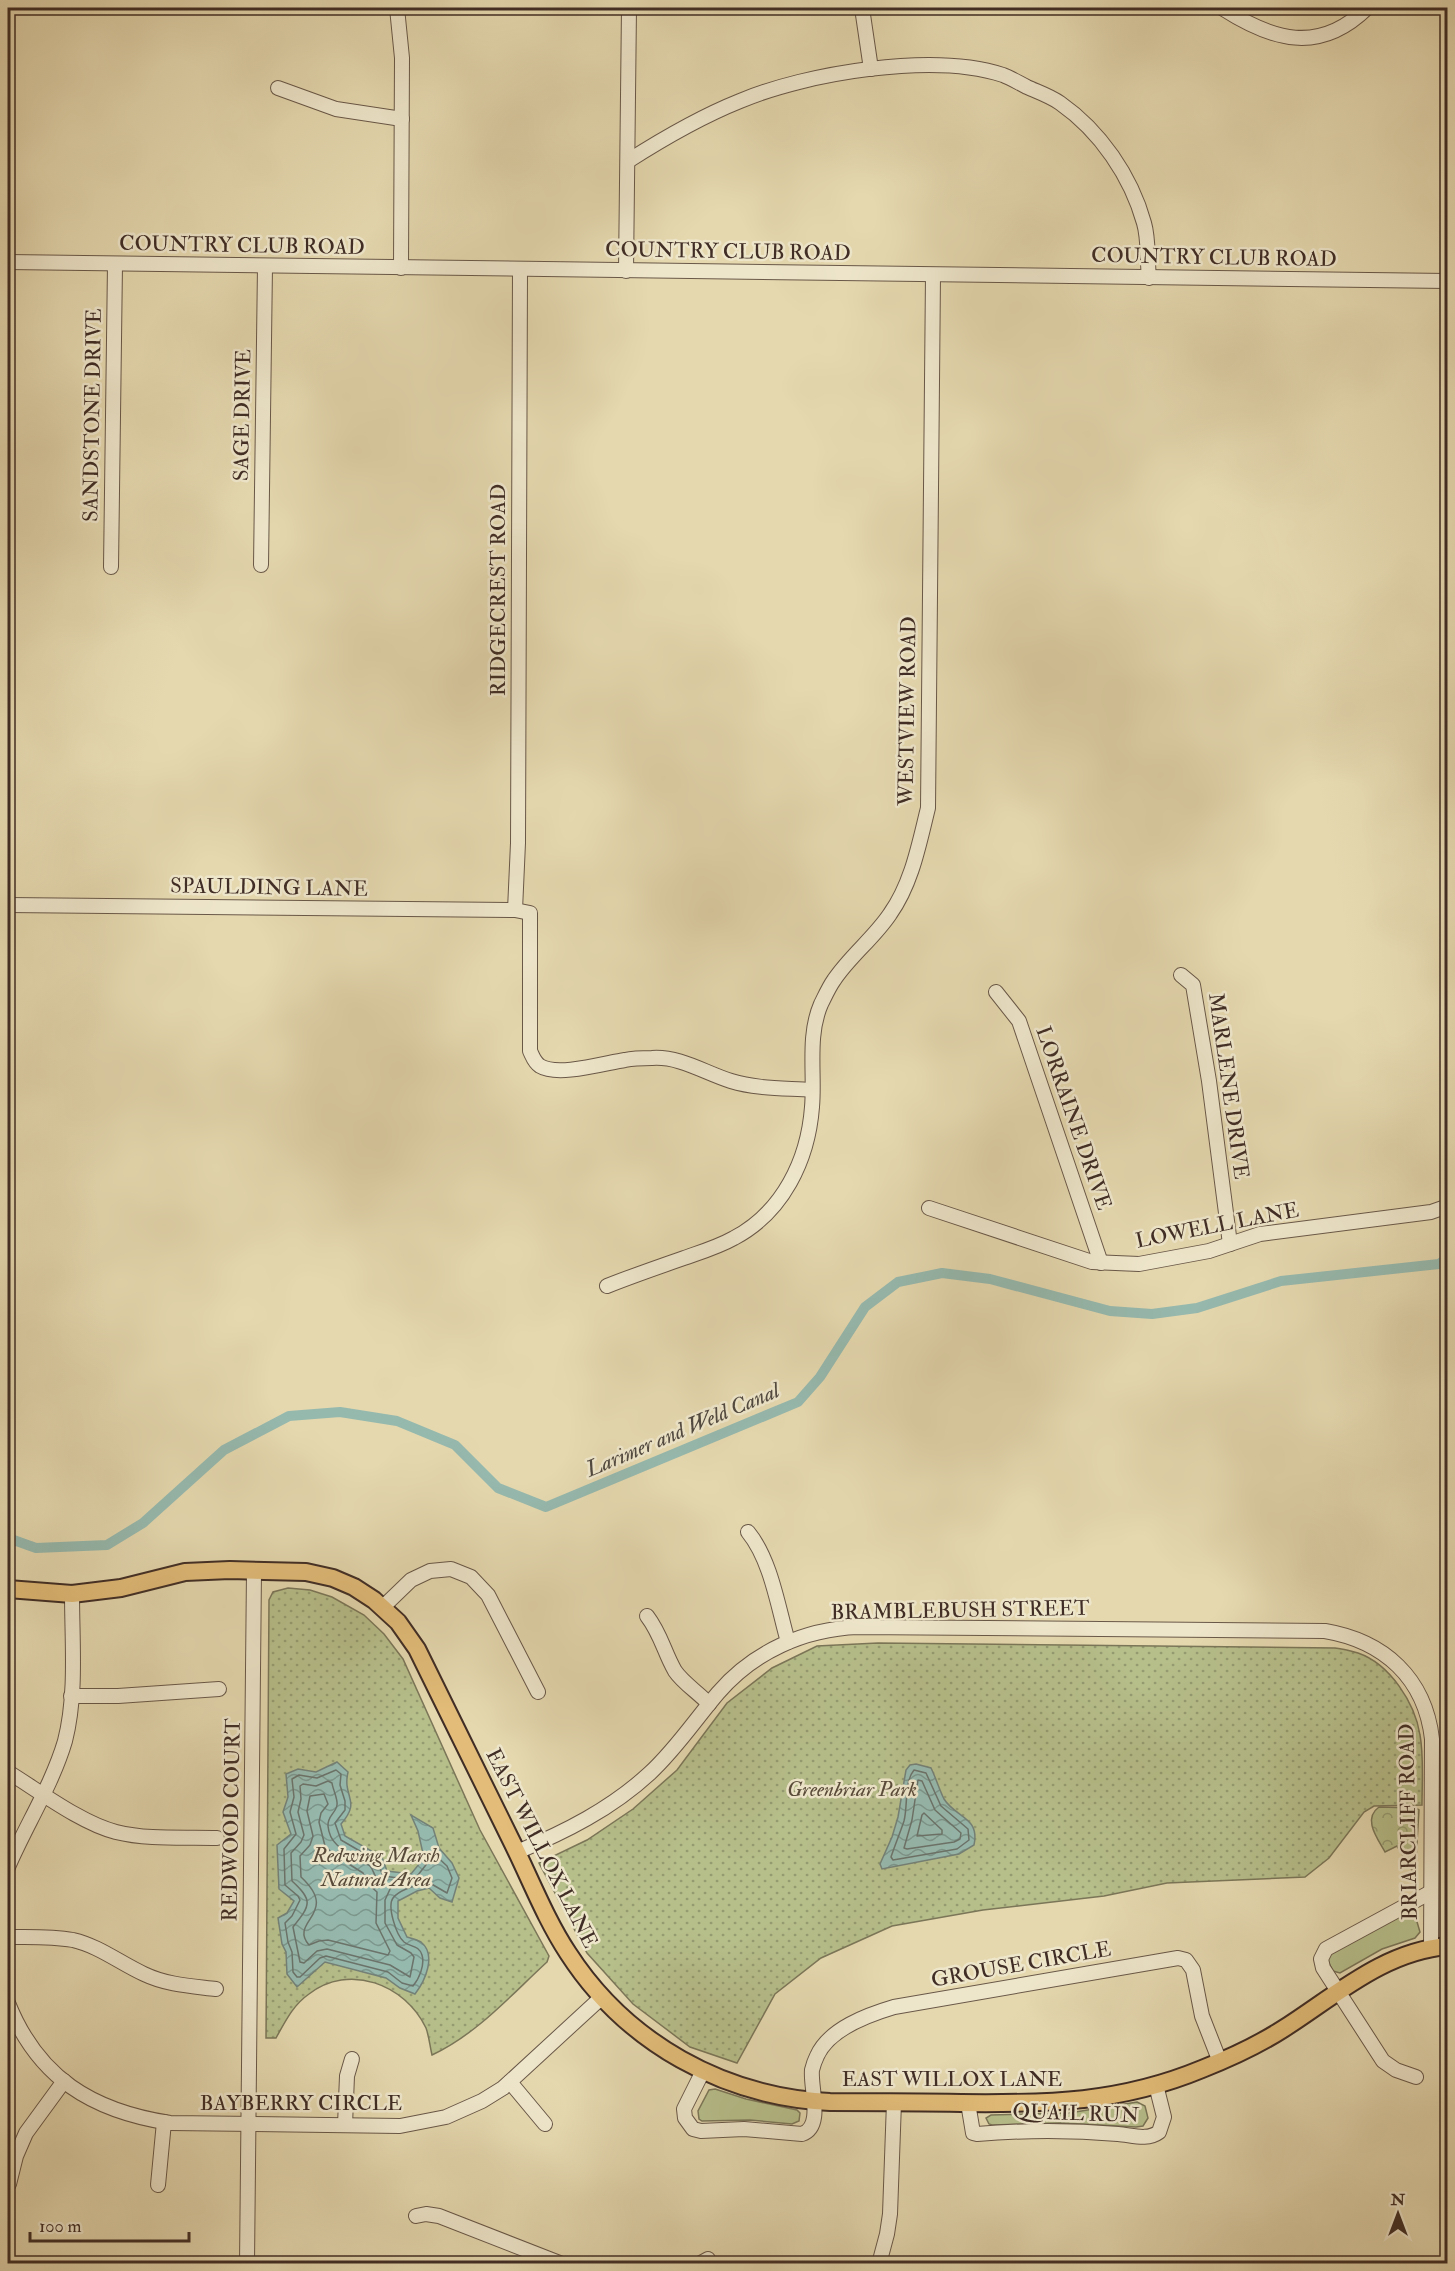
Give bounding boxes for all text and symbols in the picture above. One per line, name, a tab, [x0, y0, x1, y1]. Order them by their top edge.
street label: COUNTRY CLUB ROAD	[119, 230, 365, 261]
street label: COUNTRY CLUB ROAD	[605, 236, 851, 267]
street label: COUNTRY CLUB ROAD	[1091, 242, 1337, 273]
street label: SANDSTONE DRIVE	[77, 308, 108, 522]
street label: SAGE DRIVE	[228, 349, 257, 481]
street label: RIDGECREST ROAD	[485, 484, 512, 696]
street label: WESTVIEW ROAD	[892, 616, 923, 807]
street label: SPAULDING LANE	[170, 872, 368, 903]
street label: MARLENE DRIVE	[1202, 991, 1255, 1181]
street label: LORRAINE DRIVE	[1029, 1023, 1118, 1214]
street label: LOWELL LANE	[1133, 1196, 1301, 1255]
water label: Larimer and Weld Canal	[580, 1376, 785, 1484]
street label: BRAMBLEBUSH STREET	[830, 1595, 1090, 1626]
street label: REDWOOD COURT	[216, 1718, 247, 1922]
street label: BRIARCLIFF ROAD	[1393, 1723, 1424, 1921]
street label: EAST WILLOX LANE	[479, 1744, 604, 1953]
park label: Greenbriar Park	[787, 1776, 917, 1803]
park label: Redwing Marsh Natural Area	[311, 1842, 440, 1893]
street label: GROUSE CIRCLE	[929, 1935, 1113, 1994]
street label: EAST WILLOX LANE	[842, 2066, 1062, 2093]
street label: BAYBERRY CIRCLE	[200, 2090, 402, 2117]
street label: QUAIL RUN	[1012, 2098, 1140, 2129]
north arrow	[1368, 2184, 1428, 2244]
text: N	[1390, 2190, 1406, 2210]
scale bar	[30, 2205, 189, 2243]
text: 100 m	[39, 2215, 82, 2238]

